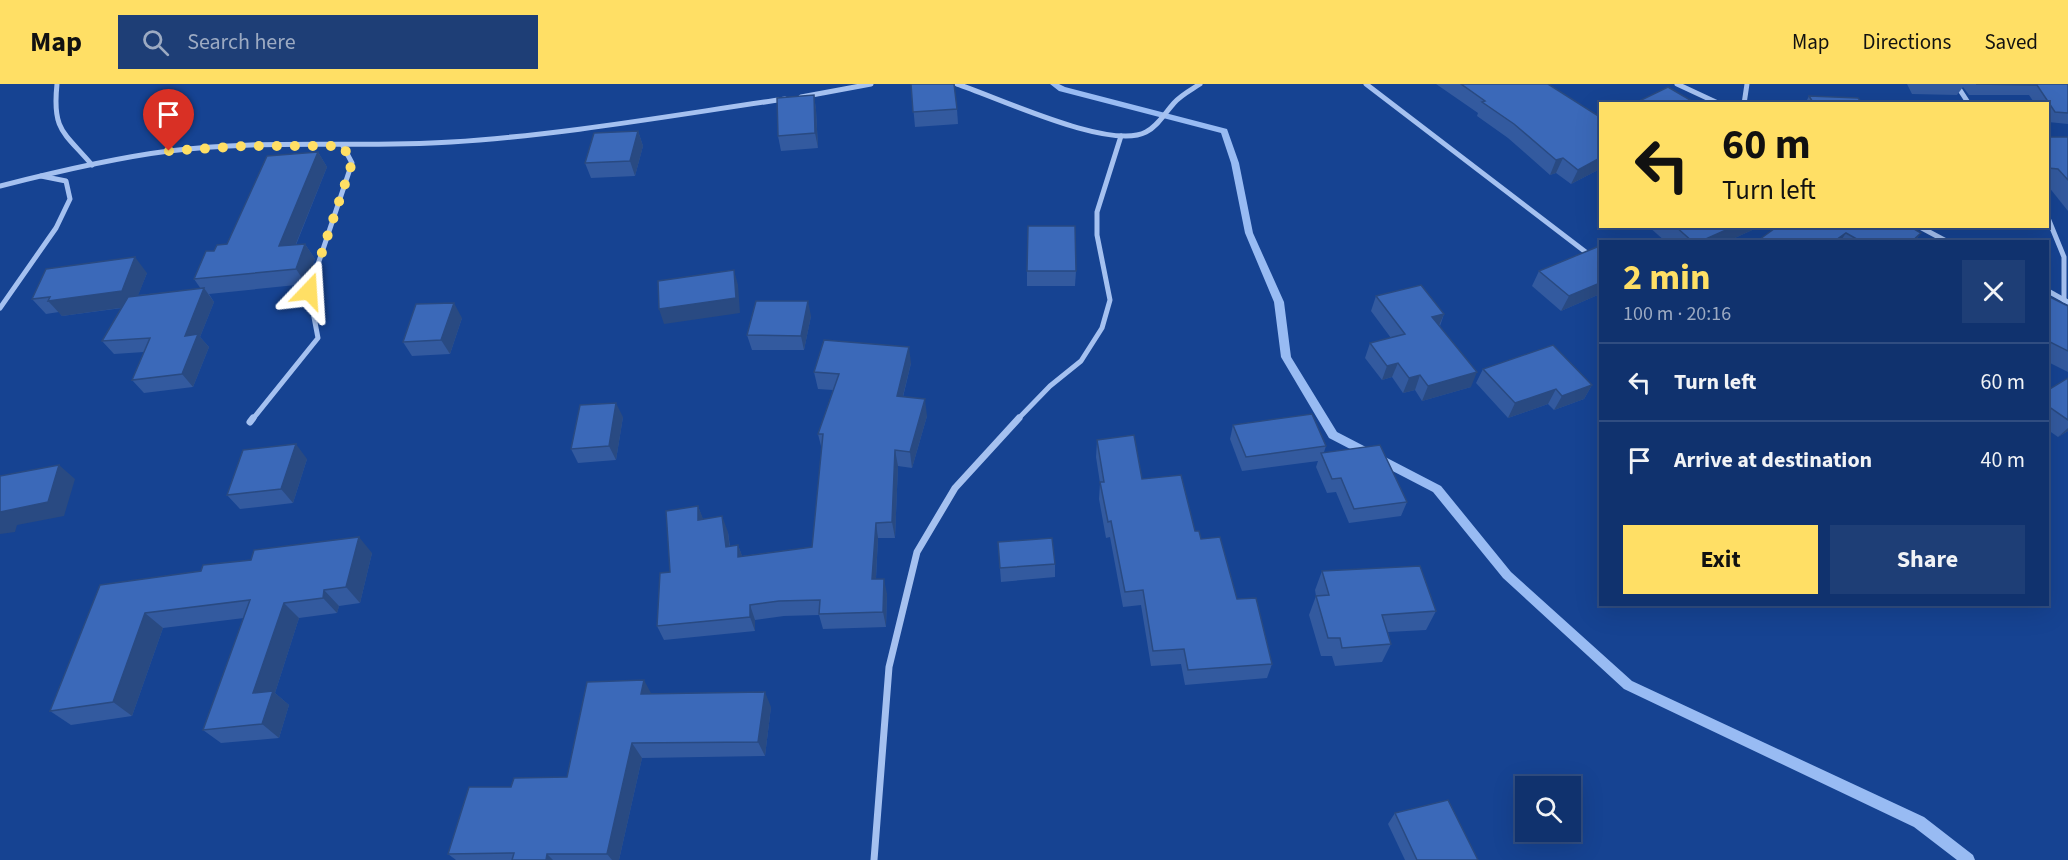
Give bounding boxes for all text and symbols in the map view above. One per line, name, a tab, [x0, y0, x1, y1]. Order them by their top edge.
search box	[118, 15, 538, 69]
text: Map	[30, 22, 82, 62]
icon: search	[139, 26, 172, 59]
text: Search here	[187, 26, 296, 58]
text: Map	[1792, 27, 1830, 57]
text: Directions	[1863, 27, 1951, 57]
text: Saved	[1984, 27, 2038, 57]
pin	[143, 89, 194, 151]
icon: arrive	[152, 98, 185, 131]
text: 60 m	[1722, 115, 1811, 175]
icon: left	[1623, 126, 1701, 204]
text: Turn left	[1722, 171, 1816, 210]
text: 2 min	[1623, 252, 1711, 303]
position arrow	[277, 259, 341, 323]
button: close	[1962, 260, 2025, 323]
text: 100 m · 20:16	[1623, 300, 1731, 328]
icon: left	[1623, 366, 1656, 399]
text: Turn left	[1674, 366, 1756, 398]
text: 60 m	[1980, 366, 2025, 398]
icon: arrive	[1623, 444, 1656, 477]
text: Arrive at destination	[1674, 444, 1872, 476]
text: 40 m	[1980, 444, 2025, 476]
button: Exit	[1623, 525, 1818, 594]
button: Share	[1830, 525, 2025, 594]
map controls	[1515, 776, 1581, 842]
button: search	[1515, 776, 1581, 842]

